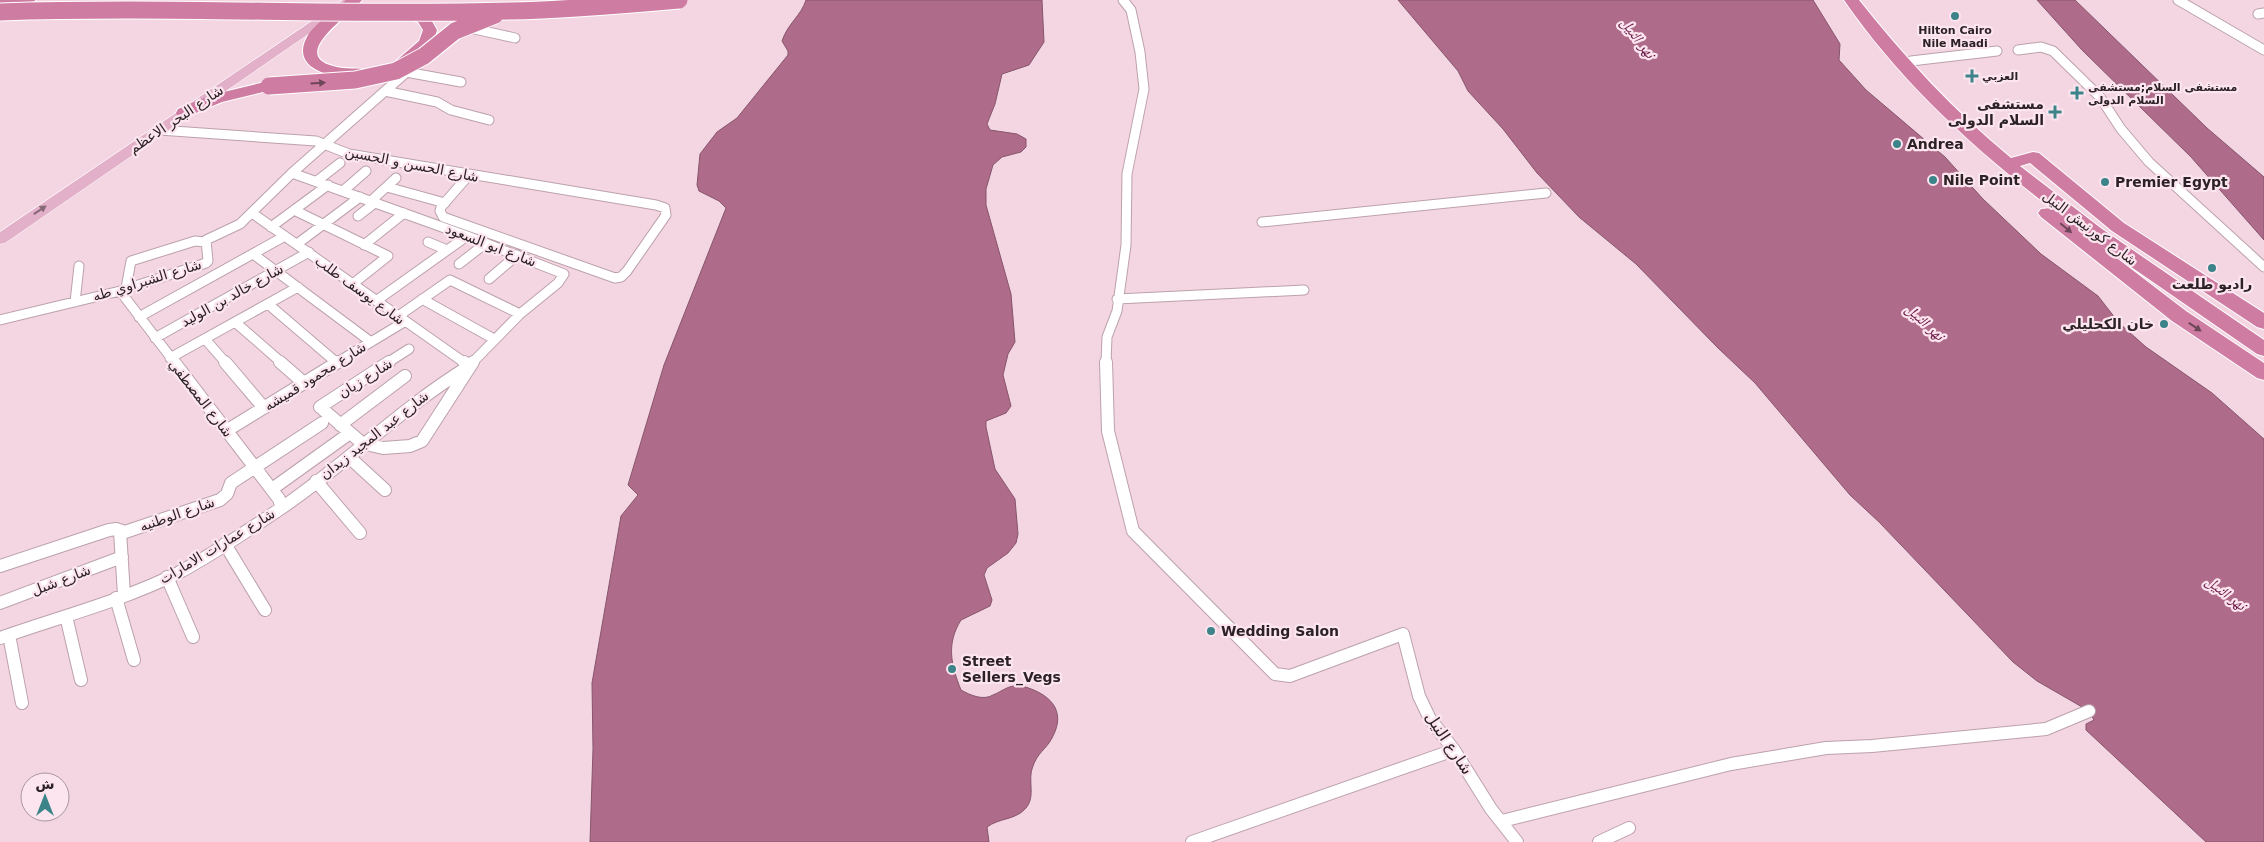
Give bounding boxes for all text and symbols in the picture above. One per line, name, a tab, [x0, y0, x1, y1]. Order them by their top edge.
marker: Hilton Cairo Nile Maadi	[1949, 10, 1961, 22]
water label: نهر النيل	[1617, 14, 1661, 64]
place label: Hilton Cairo Nile Maadi	[1918, 24, 1992, 50]
marker: العزبي	[1966, 70, 1978, 82]
place label: العزبي	[1982, 70, 2018, 83]
one-way arrow	[310, 79, 326, 87]
place label: مستشفى السلام;مستشفى السلام الدولى	[2088, 81, 2237, 107]
street label: شارع البحر الاعظم	[126, 82, 227, 157]
marker: مستشفى السلام;مستشفى السلام الدولى	[2070, 86, 2084, 100]
place label: مستشفى السلام الدولى	[1948, 96, 2044, 129]
marker: مستشفى السلام الدولى	[2048, 105, 2062, 119]
place label: Andrea	[1907, 136, 1964, 152]
marker: Andrea	[1891, 138, 1903, 150]
street label: شارع الحسن و الحسين	[343, 143, 480, 186]
place label: Nile Point	[1943, 172, 2020, 188]
marker: Nile Point	[1927, 174, 1939, 186]
place label: Premier Egypt	[2115, 174, 2228, 190]
marker: Premier Egypt	[2099, 176, 2111, 188]
street label: شارع كورنيش النيل	[2039, 187, 2140, 269]
one-way arrow	[33, 206, 47, 215]
street label: شارع ابو السعود	[443, 220, 539, 271]
one-way arrow	[2059, 223, 2072, 234]
street label: شارع يوسف طلب	[311, 252, 408, 329]
street label: شارع الشبراوي طه	[91, 256, 204, 305]
street label: شارع خالد بن الوليد	[178, 260, 287, 331]
marker: راديو طلعت	[2206, 262, 2218, 274]
place label: راديو طلعت	[2172, 276, 2252, 293]
water label: نهر النيل	[1902, 300, 1950, 346]
place label: خان الكحليلي	[2062, 316, 2154, 333]
marker: خان الكحليلي	[2158, 318, 2170, 330]
one-way arrow	[2188, 322, 2202, 332]
street label: شارع محمود قميشه	[261, 338, 369, 415]
street label: شارع زيان	[335, 355, 396, 402]
street label: شارع المصطفي	[165, 356, 236, 441]
street label: شارع عبد المجيد زيدان	[316, 388, 432, 483]
street label: شارع الوطنيه	[137, 494, 217, 535]
street label: شارع عمارات الامارات	[156, 505, 278, 588]
street label: شارع شبل	[29, 561, 93, 600]
water label: نهر النيل	[2202, 572, 2252, 616]
place label: Wedding Salon	[1221, 623, 1339, 639]
marker: Wedding Salon	[1205, 625, 1217, 637]
place label: Street Sellers_Vegs	[962, 653, 1061, 686]
marker: Street Sellers_Vegs	[946, 663, 958, 675]
street label: شارع النيل	[1420, 708, 1477, 779]
north arrow	[20, 772, 70, 822]
text: ش	[35, 776, 55, 792]

